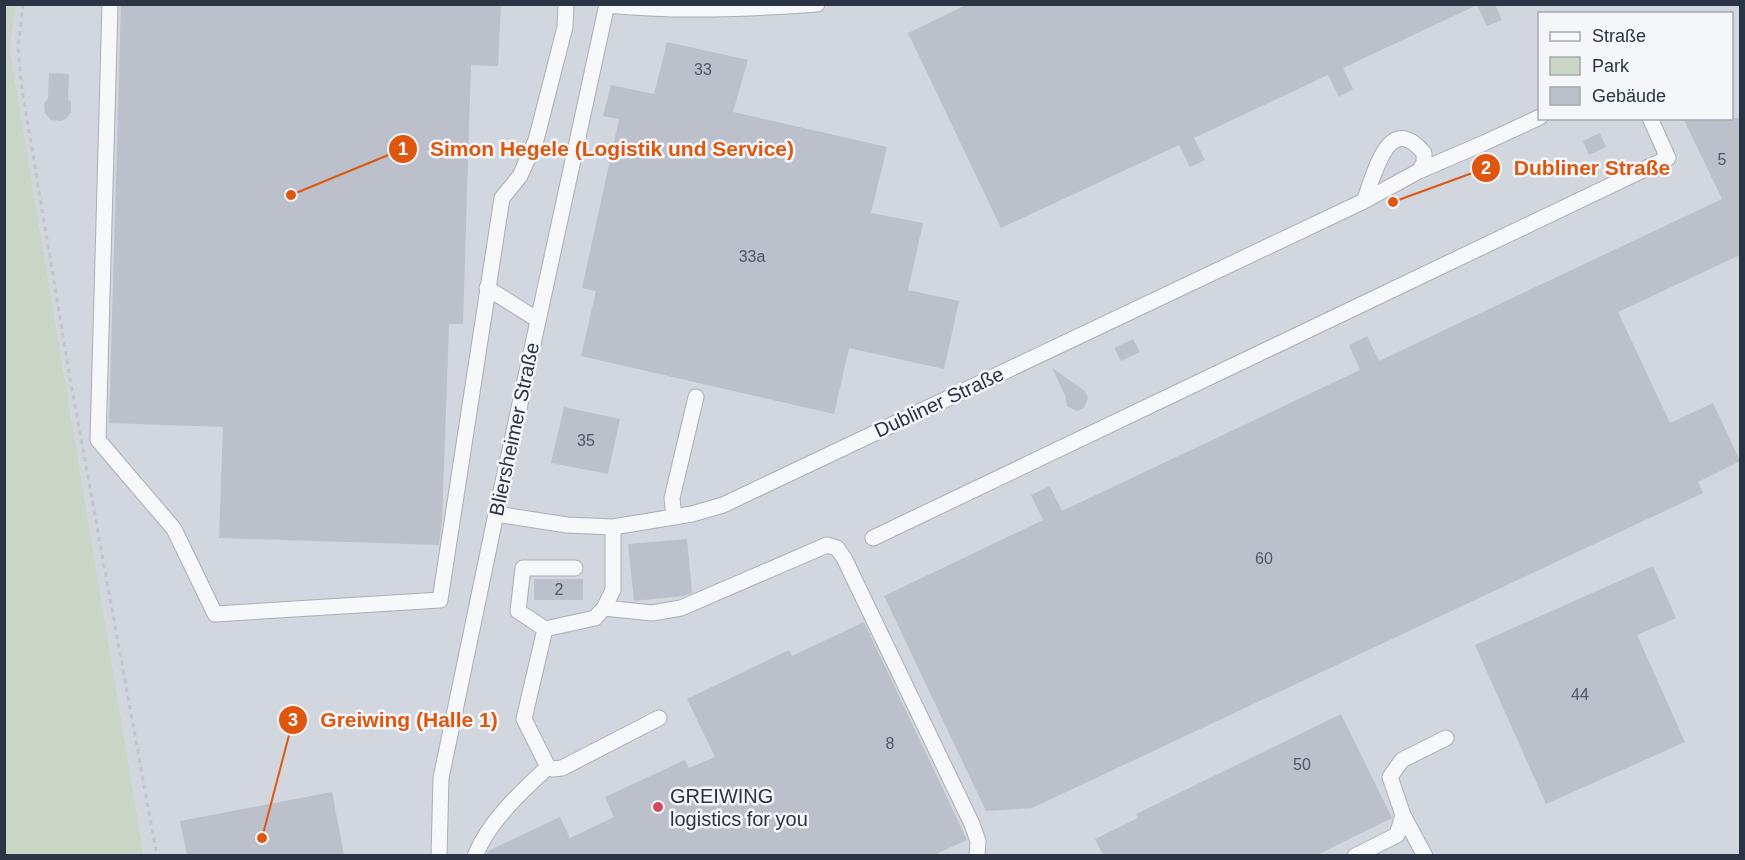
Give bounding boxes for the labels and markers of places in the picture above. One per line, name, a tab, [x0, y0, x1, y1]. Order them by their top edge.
callout: Simon Hegele (Logistik und Service)	[388, 129, 806, 168]
callout: Dubliner Straße	[1471, 148, 1682, 187]
callout: Greiwing (Halle 1)	[278, 700, 510, 739]
place label: GREIWING logistics for you	[670, 785, 808, 830]
marker: GREIWING logistics for you	[651, 800, 665, 814]

